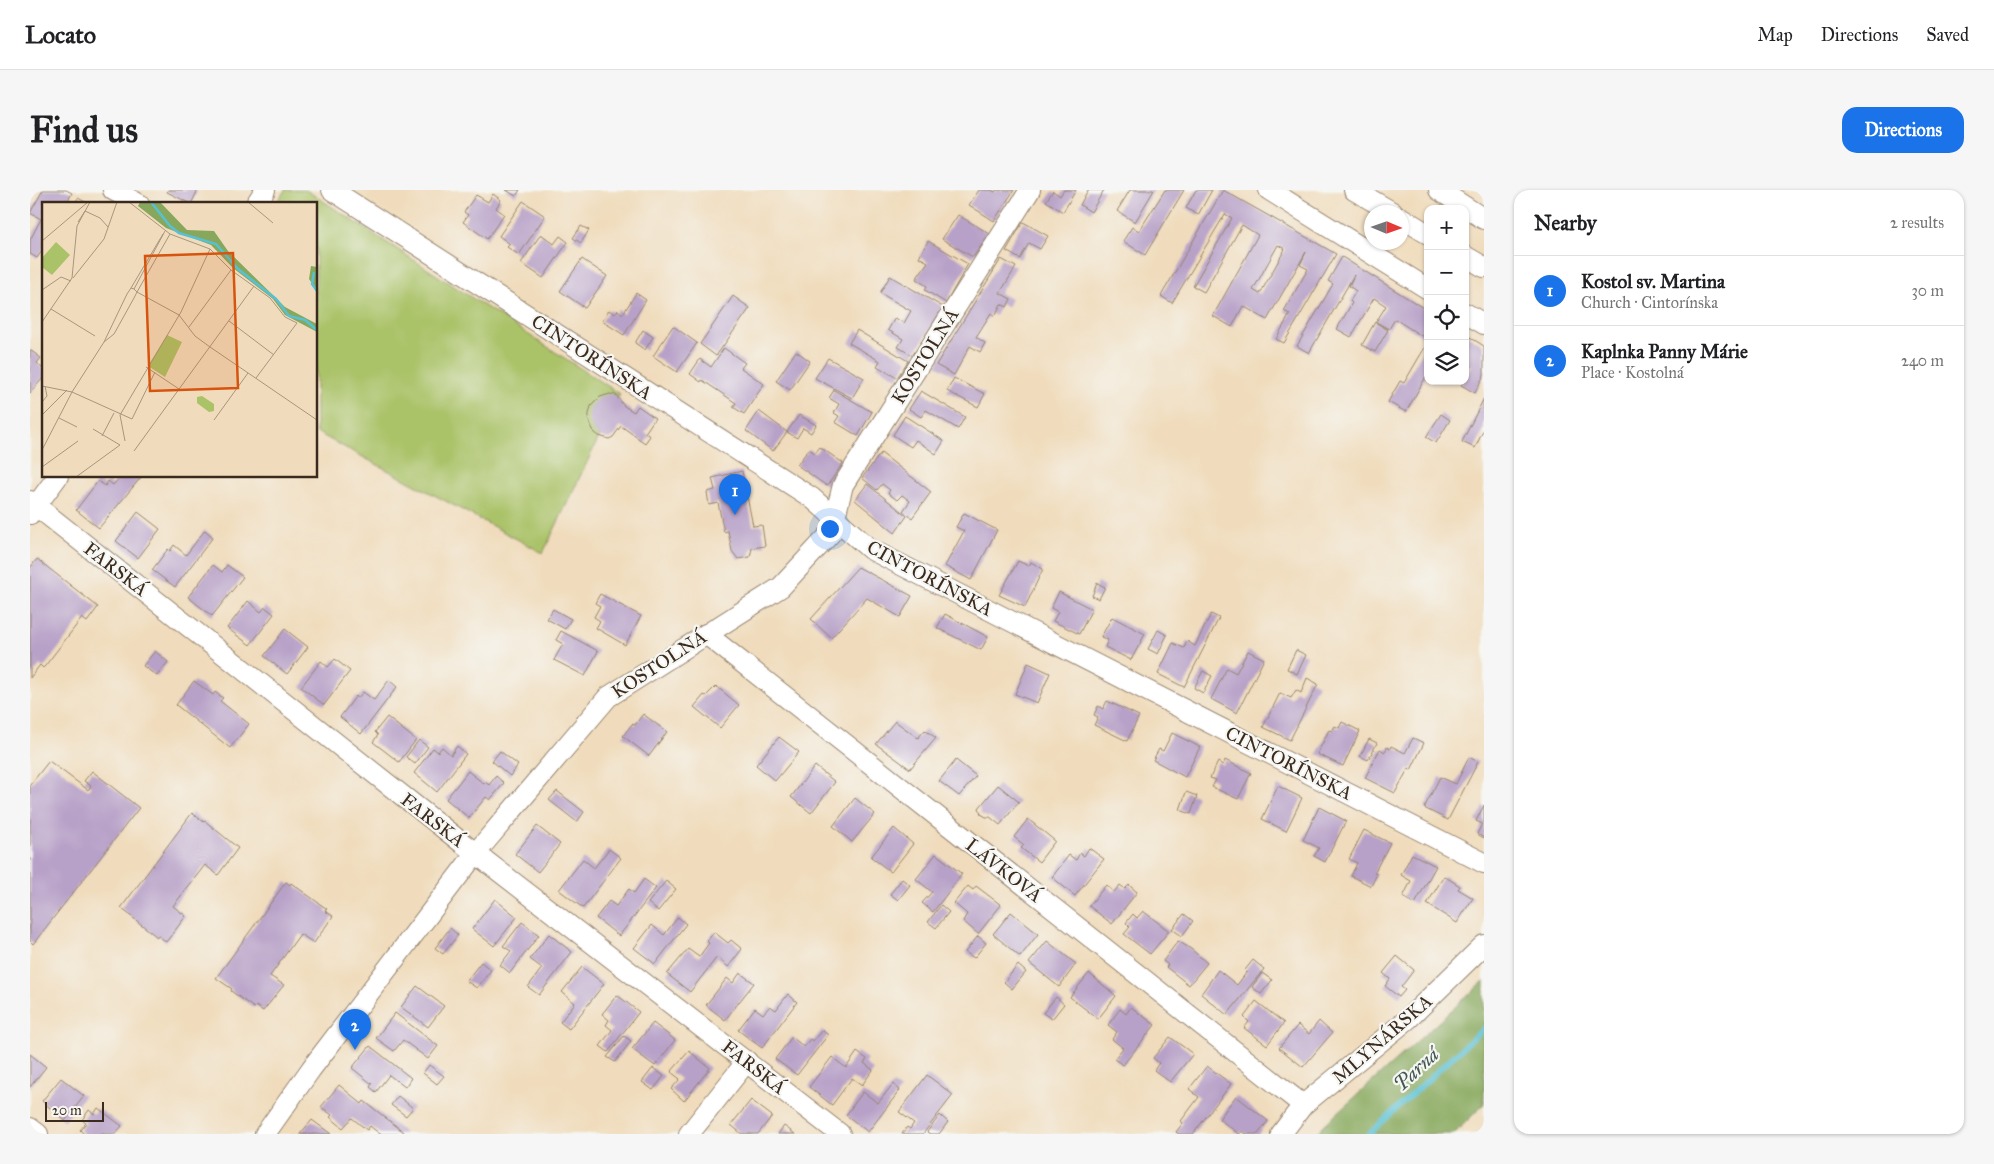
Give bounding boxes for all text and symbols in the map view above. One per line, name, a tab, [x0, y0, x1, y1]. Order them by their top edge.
text: Locato	[25, 20, 96, 50]
text: Map	[1757, 24, 1793, 46]
text: Directions	[1821, 24, 1898, 46]
text: Saved	[1926, 24, 1969, 46]
button: Directions	[1842, 107, 1964, 153]
text: Find us	[30, 109, 138, 152]
inset map	[42, 202, 318, 478]
north arrow	[1364, 205, 1409, 250]
map controls	[1424, 205, 1469, 385]
button: +	[1424, 205, 1469, 250]
text: Nearby	[1534, 210, 1597, 236]
text: 2 results	[1890, 213, 1944, 232]
button: −	[1424, 250, 1469, 295]
text: Kostol sv. Martina	[1581, 270, 1725, 293]
text: 1	[1547, 281, 1553, 300]
text: 30 m	[1911, 281, 1944, 300]
text: Church · Cintorínska	[1581, 293, 1718, 312]
button: locate	[1424, 295, 1469, 340]
street label: KOSTOLNÁ	[886, 303, 964, 408]
street label: CINTORÍNSKA	[527, 309, 657, 405]
button: layers	[1424, 340, 1469, 385]
text: Kaplnka Panny Márie	[1581, 340, 1748, 363]
text: 2	[1546, 351, 1554, 370]
text: 240 m	[1901, 351, 1944, 370]
text: Place · Kostolná	[1581, 363, 1684, 382]
pin: 1	[719, 474, 751, 515]
your location	[817, 516, 843, 542]
street label: CINTORÍNSKA	[863, 534, 998, 621]
street label: FARSKÁ	[79, 536, 153, 601]
street label: KOSTOLNÁ	[607, 624, 711, 703]
street label: CINTORÍNSKA	[1222, 720, 1357, 805]
street label: FARSKÁ	[396, 787, 470, 852]
street label: LÁVKOVÁ	[961, 832, 1048, 907]
street label: MLYNÁRSKA	[1327, 988, 1437, 1089]
pin: 2	[339, 1009, 371, 1050]
street label: FARSKÁ	[717, 1034, 791, 1099]
water label: Parná	[1389, 1041, 1445, 1096]
scale bar	[45, 1099, 104, 1122]
text: 20 m	[52, 1102, 82, 1119]

